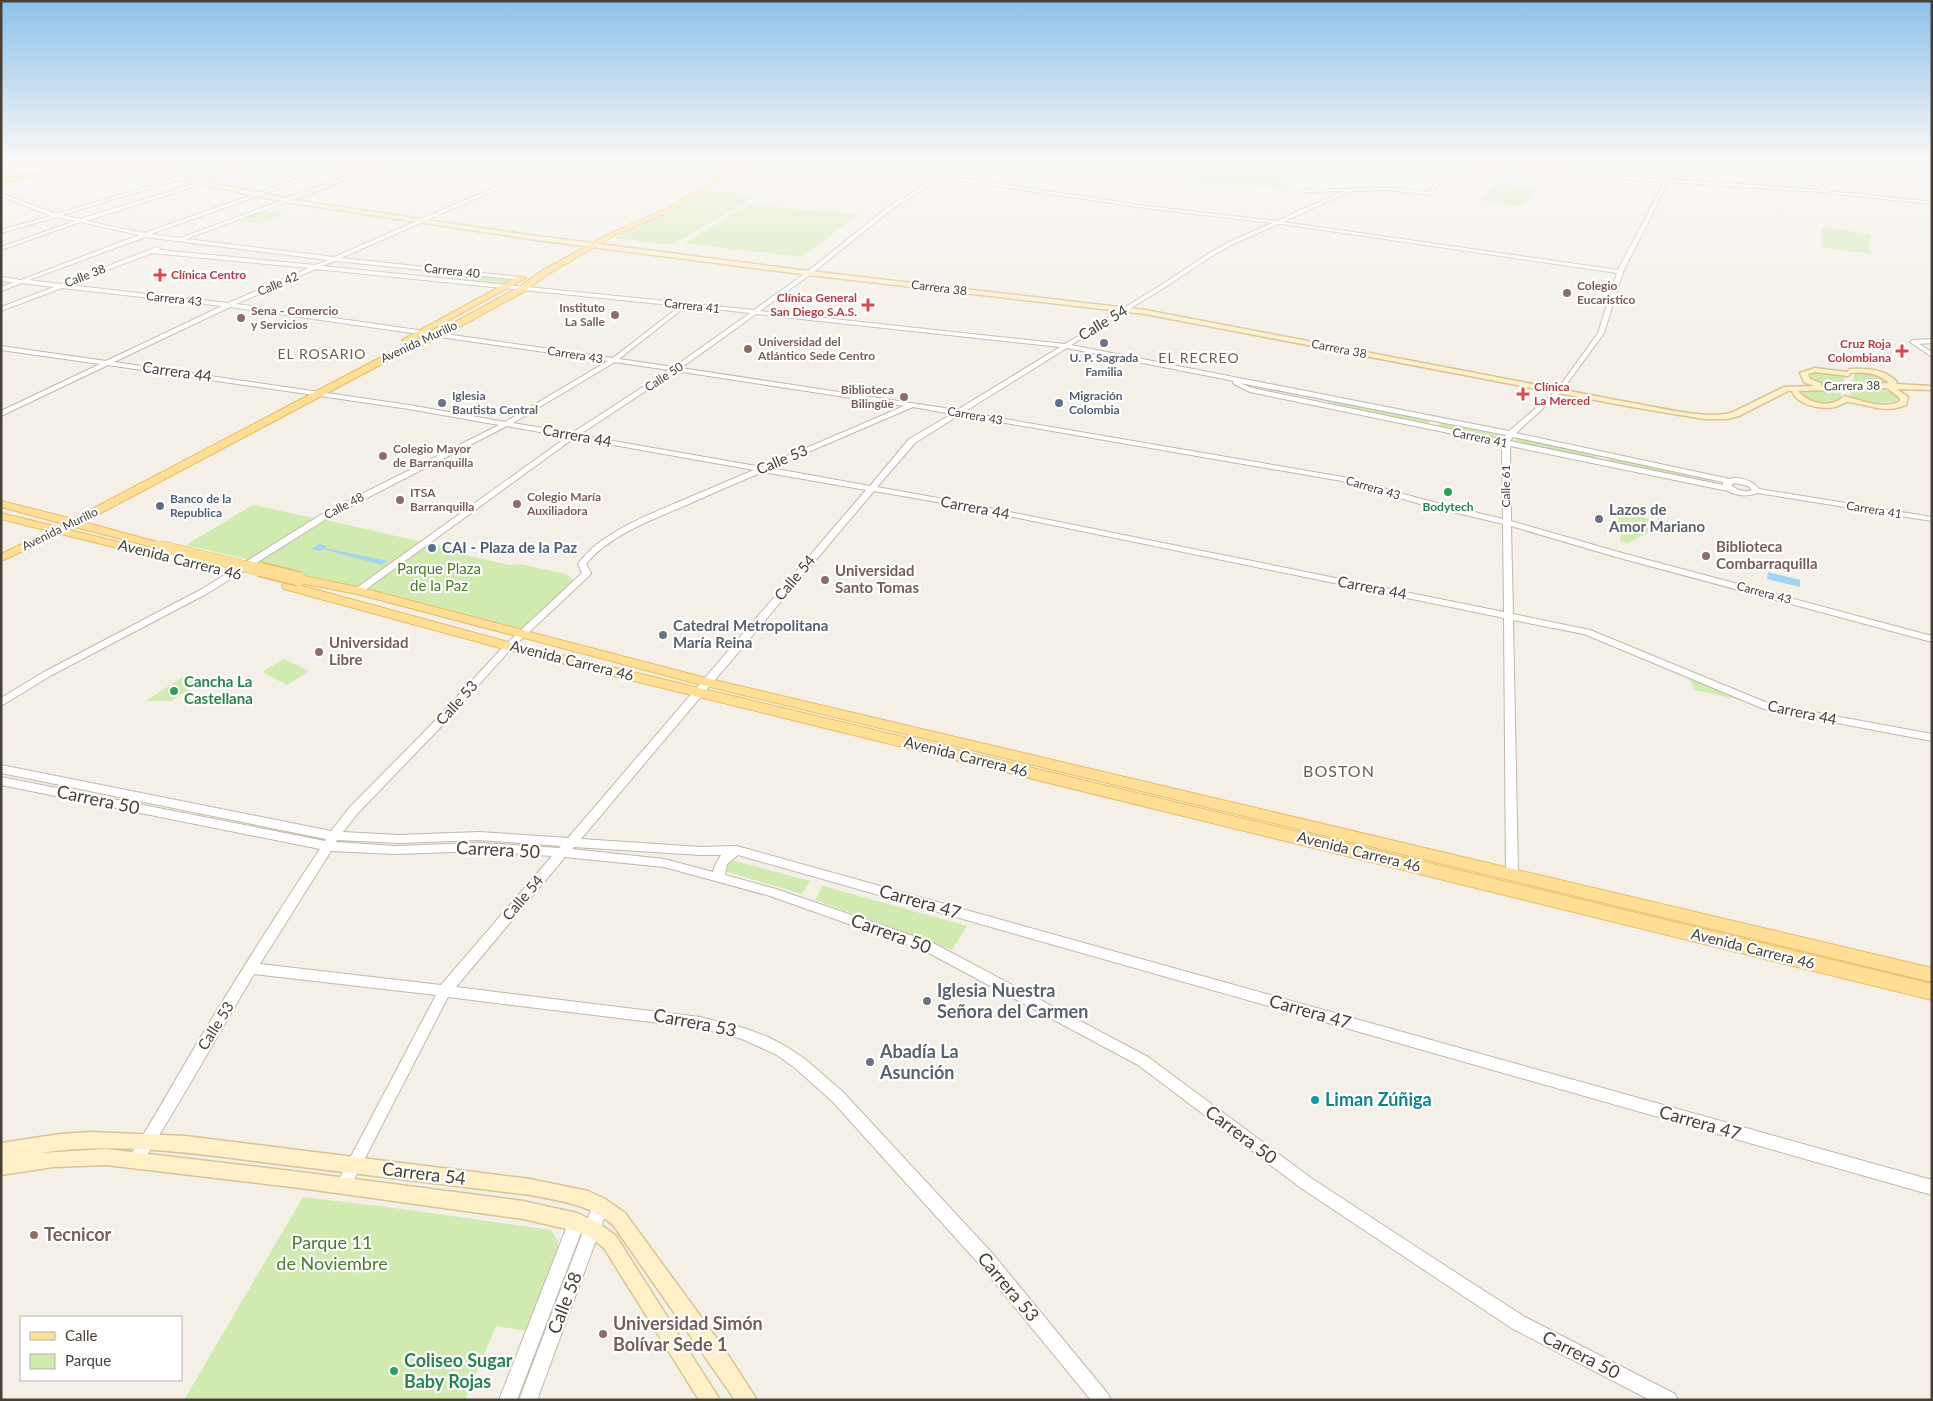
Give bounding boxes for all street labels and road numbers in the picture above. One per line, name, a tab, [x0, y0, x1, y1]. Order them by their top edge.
street label: Carrera 40	[423, 260, 481, 281]
street label: Calle 38	[62, 261, 108, 290]
street label: Calle 42	[255, 268, 301, 299]
street label: Carrera 38	[910, 277, 968, 298]
street label: Carrera 43	[145, 288, 203, 309]
street label: Carrera 41	[663, 295, 721, 316]
street label: Calle 54	[1075, 300, 1130, 344]
street label: Avenida Murillo	[378, 317, 460, 366]
street label: Carrera 38	[1310, 336, 1368, 361]
street label: Carrera 43	[546, 343, 604, 366]
street label: Carrera 44	[141, 357, 213, 385]
street label: Calle 50	[642, 359, 686, 395]
street label: Carrera 38	[1824, 378, 1880, 393]
street label: Carrera 43	[946, 403, 1004, 428]
street label: Carrera 44	[541, 420, 614, 450]
street label: Carrera 41	[1451, 424, 1509, 451]
street label: Calle 53	[753, 440, 810, 478]
street label: Calle 61	[1498, 464, 1513, 507]
street label: Carrera 43	[1344, 473, 1402, 502]
street label: Calle 48	[321, 489, 366, 522]
street label: Carrera 44	[939, 492, 1012, 523]
street label: Carrera 41	[1845, 498, 1903, 521]
street label: Avenida Murillo	[19, 504, 100, 553]
street label: Avenida Carrera 46	[117, 535, 244, 583]
street label: Calle 54	[770, 551, 819, 604]
street label: Carrera 44	[1336, 572, 1409, 603]
street label: Carrera 43	[1735, 578, 1793, 607]
street label: Avenida Carrera 46	[509, 636, 636, 684]
street label: Calle 53	[432, 676, 481, 728]
street label: Carrera 44	[1766, 696, 1839, 728]
street label: Avenida Carrera 46	[903, 732, 1030, 780]
street label: Carrera 50	[55, 780, 142, 819]
street label: Avenida Carrera 46	[1296, 827, 1423, 875]
street label: Carrera 50	[456, 836, 541, 862]
street label: Calle 54	[498, 871, 547, 924]
street label: Carrera 47	[877, 879, 964, 923]
street label: Carrera 50	[848, 908, 935, 958]
street label: Avenida Carrera 46	[1690, 924, 1817, 972]
street label: Carrera 47	[1267, 989, 1354, 1033]
street label: Calle 53	[193, 998, 237, 1053]
street label: Carrera 53	[652, 1003, 739, 1041]
street label: Carrera 50	[1201, 1100, 1282, 1168]
street label: Carrera 47	[1657, 1100, 1744, 1144]
street label: Carrera 54	[381, 1157, 467, 1189]
street label: Carrera 53	[973, 1247, 1044, 1326]
street label: Calle 58	[542, 1269, 586, 1337]
street label: Carrera 50	[1539, 1325, 1624, 1383]

